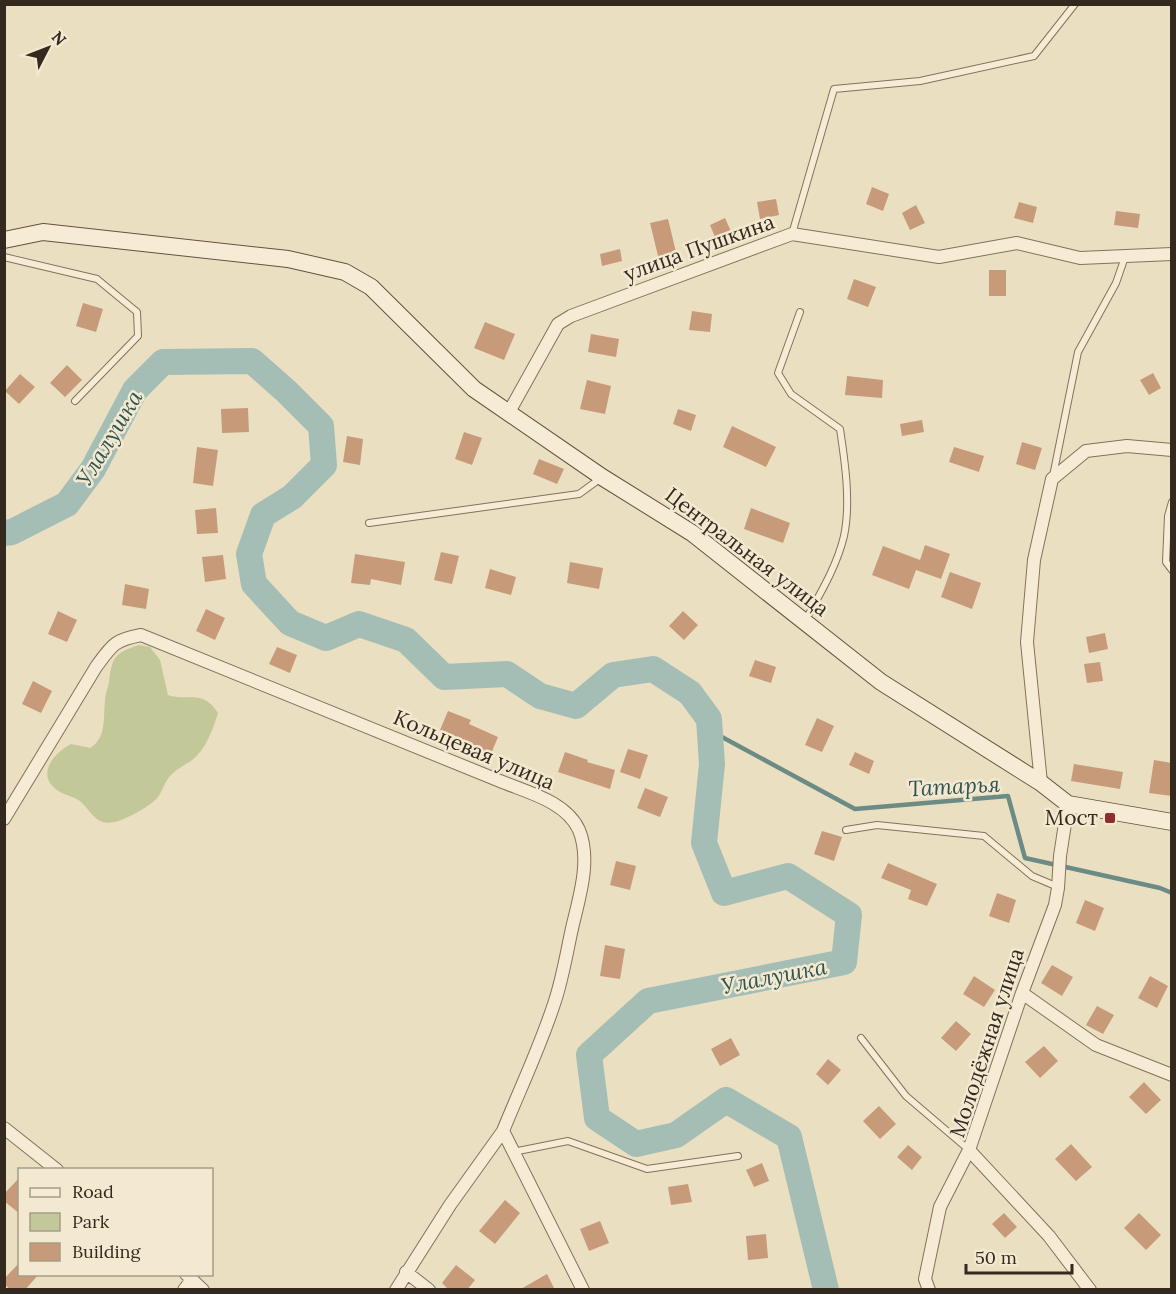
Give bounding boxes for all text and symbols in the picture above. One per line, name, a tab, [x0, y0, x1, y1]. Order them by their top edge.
north arrow	[18, 18, 78, 78]
text: N	[48, 27, 71, 49]
street label: улица Пушкина	[620, 208, 778, 287]
water label: Улалушка	[70, 384, 149, 491]
street label: Центральная улица	[660, 481, 835, 622]
street label: Кольцевая улица	[389, 703, 559, 796]
water label: Татарья	[907, 770, 1001, 802]
place label: Мост	[1045, 804, 1098, 831]
marker: Мост	[1103, 811, 1117, 825]
street label: Молодёжная улица	[943, 945, 1030, 1141]
water label: Улалушка	[719, 952, 830, 1000]
legend	[18, 1168, 213, 1276]
text: Road	[72, 1180, 114, 1203]
text: Park	[72, 1210, 110, 1233]
scale bar	[966, 1237, 1072, 1275]
text: Building	[72, 1240, 142, 1263]
text: 50 m	[975, 1246, 1017, 1269]

